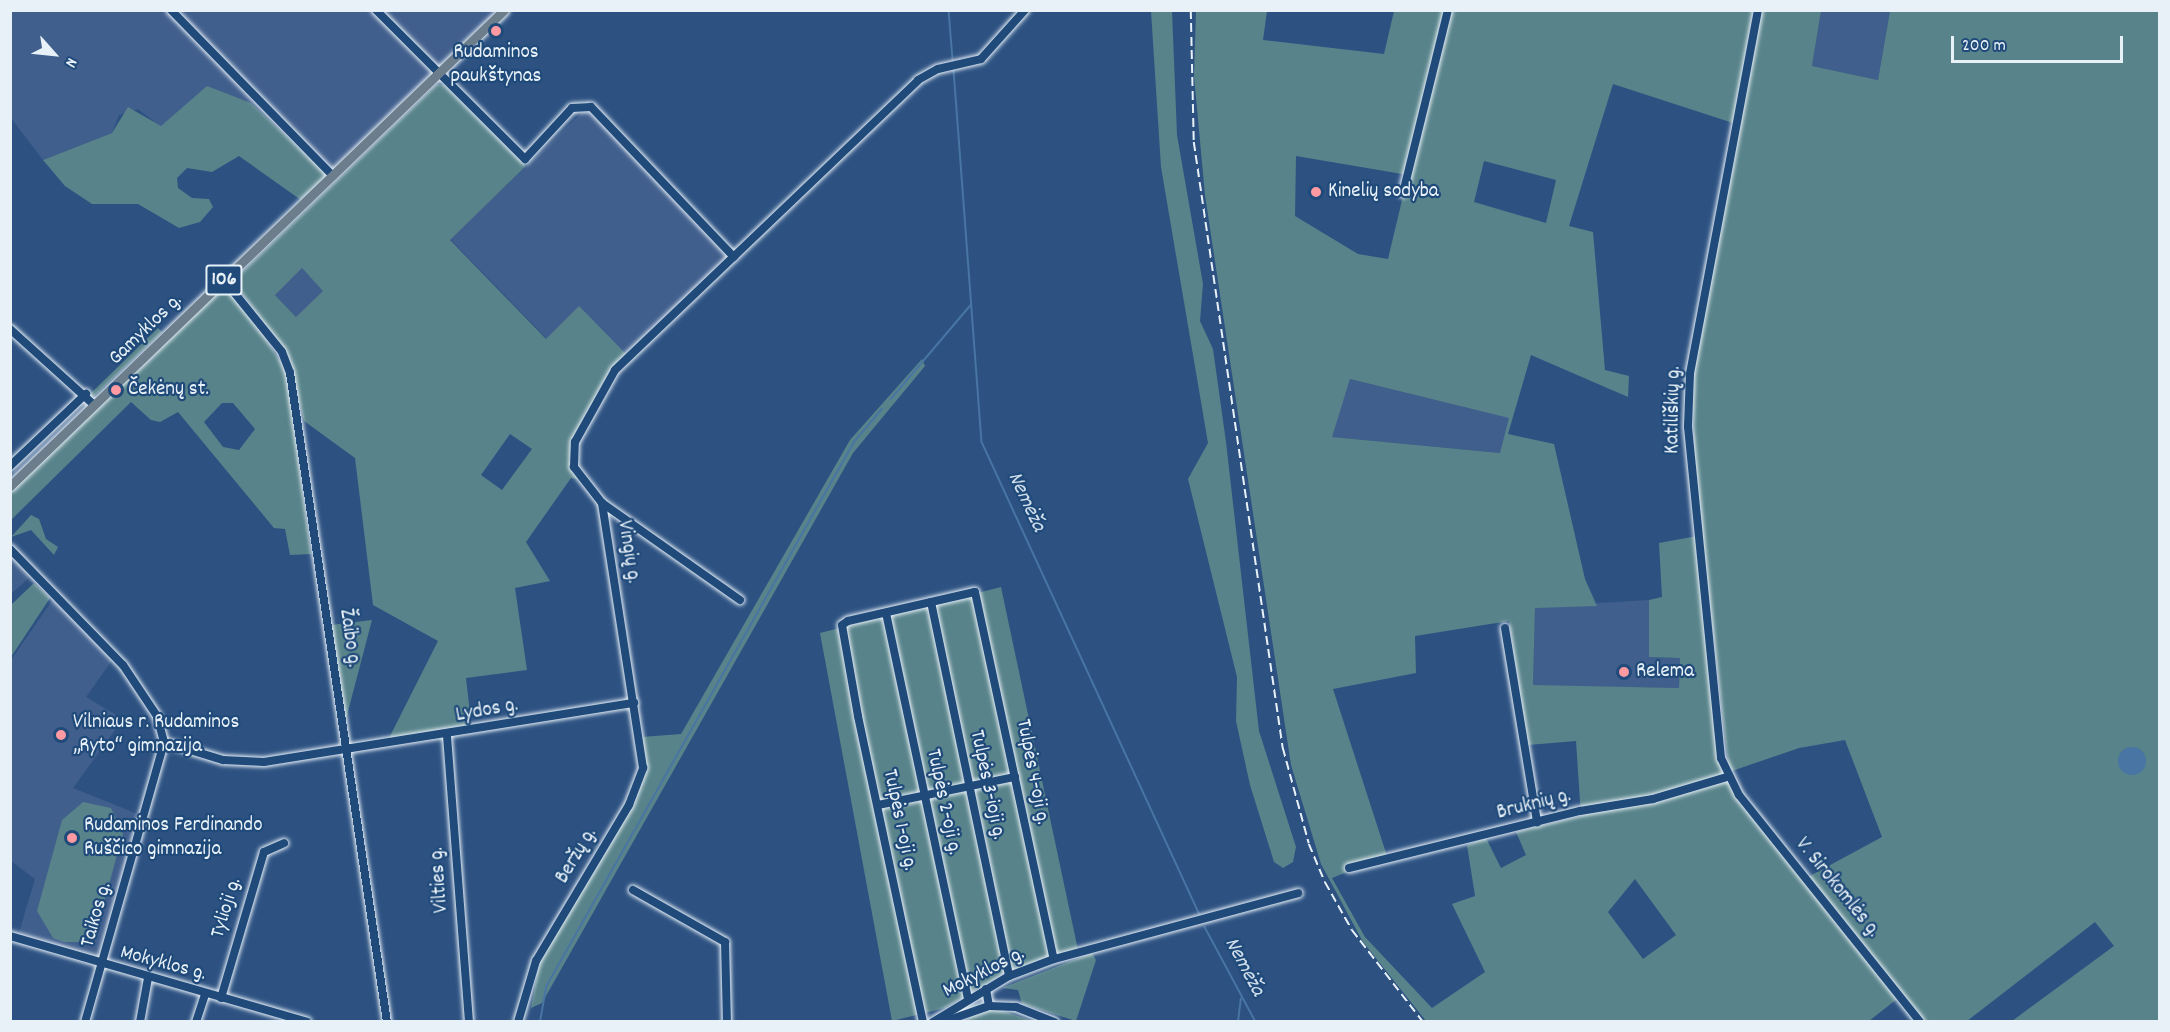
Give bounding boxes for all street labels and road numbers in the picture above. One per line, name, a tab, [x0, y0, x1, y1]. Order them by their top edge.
road number: 106	[204, 263, 244, 297]
street label: Gamyklos g.	[104, 289, 188, 371]
street label: Katiliškių g.	[1661, 366, 1687, 454]
street label: Vingių g.	[611, 519, 645, 585]
street label: Žaibo g.	[332, 607, 366, 669]
street label: Lydos g.	[454, 693, 520, 729]
street label: Tulpės 4-oji g.	[1009, 717, 1055, 827]
street label: Tulpės 3-ioji g.	[963, 728, 1011, 842]
street label: Tulpės 2-oji g.	[920, 747, 966, 857]
street label: Tulpės 1-oji g.	[876, 767, 922, 873]
street label: Bruknių g.	[1494, 784, 1574, 826]
street label: Beržų g.	[551, 823, 603, 889]
street label: V. Sirokomlės g.	[1789, 833, 1885, 943]
street label: Vilties g.	[425, 846, 455, 914]
street label: Tylioji g.	[206, 875, 248, 941]
street label: Taikos g.	[76, 880, 118, 950]
street label: Mokyklos g.	[117, 940, 209, 988]
street label: Mokyklos g.	[939, 942, 1029, 1004]

